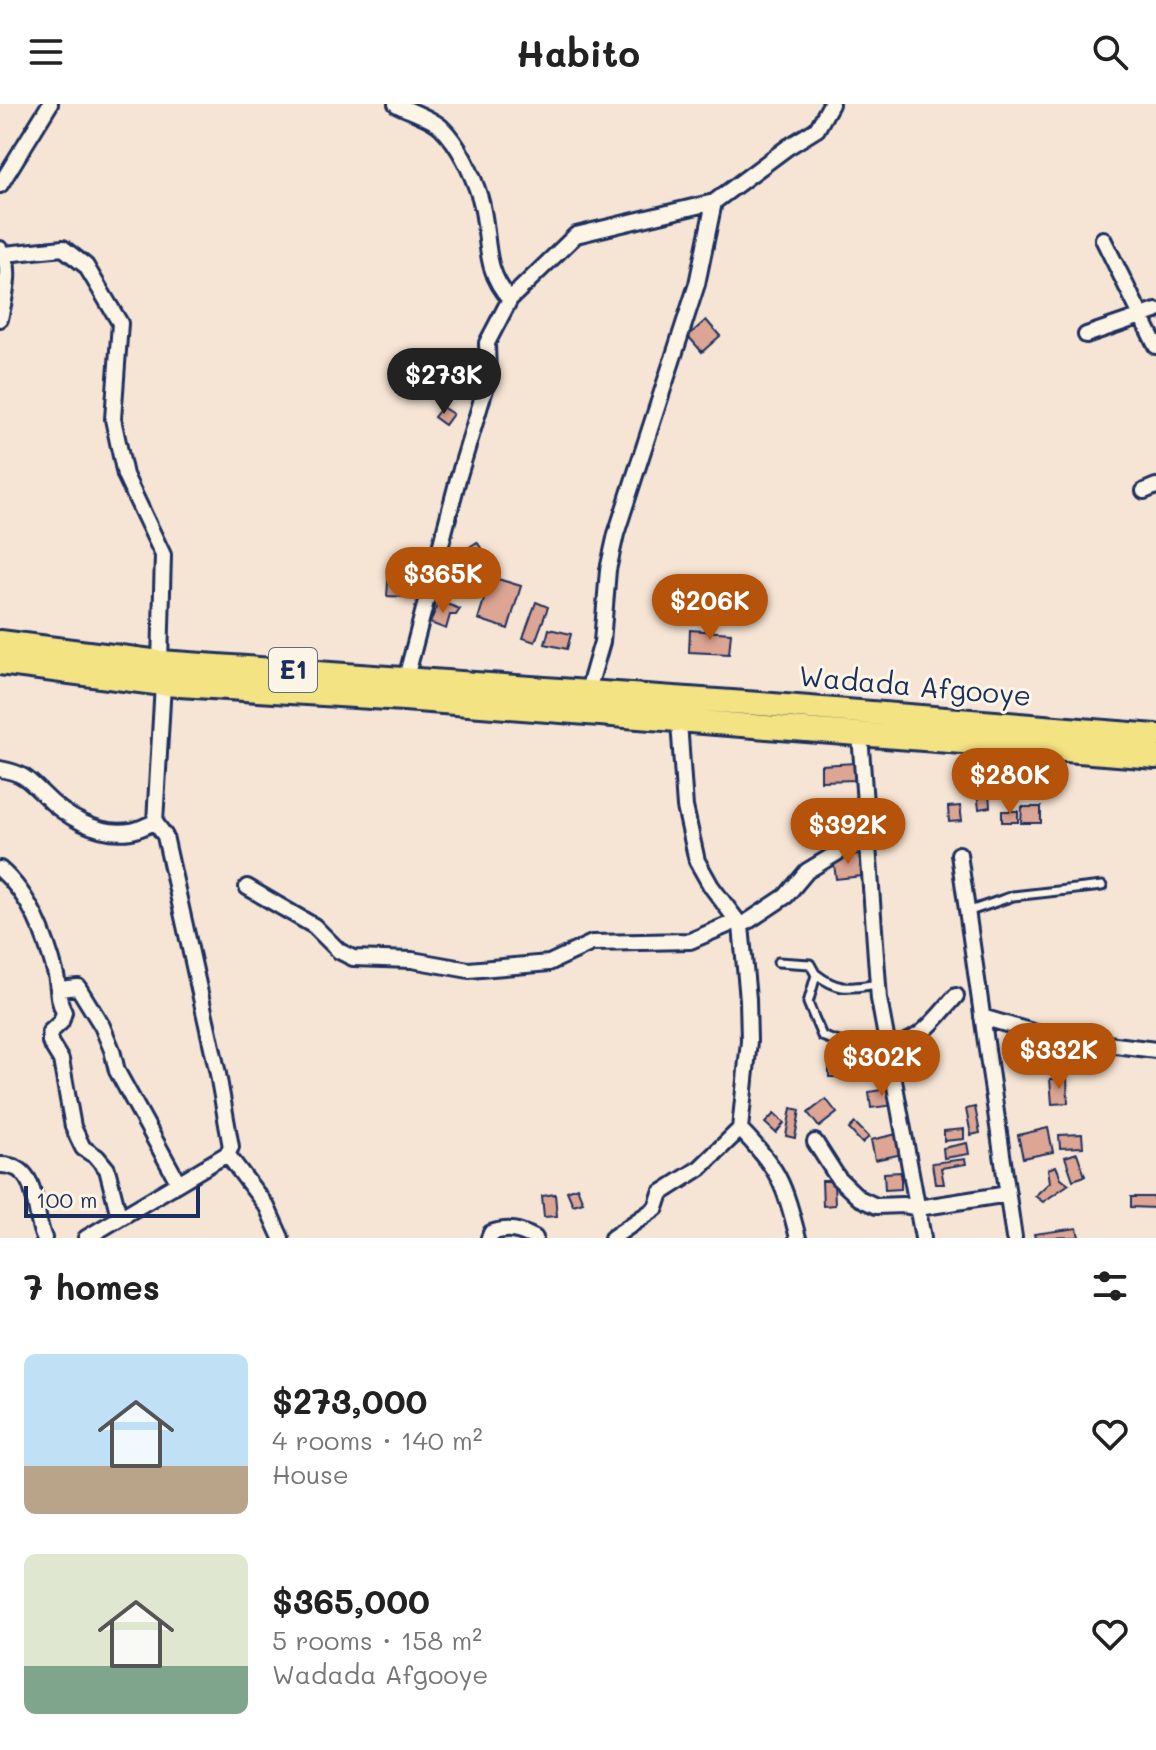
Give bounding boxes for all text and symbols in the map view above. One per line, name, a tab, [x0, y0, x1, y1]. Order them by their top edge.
text: Habito	[516, 29, 640, 76]
icon: menu	[24, 30, 68, 74]
icon: search	[1088, 30, 1132, 74]
pin: $273K	[388, 348, 500, 416]
text: $273K	[405, 357, 483, 391]
pin: $365K	[387, 547, 499, 615]
text: $365K	[403, 556, 483, 590]
pin: $206K	[654, 574, 766, 642]
text: $206K	[670, 583, 750, 617]
road number: E1	[269, 648, 317, 692]
street label: Wadada Afgooye	[797, 657, 1033, 713]
pin: $280K	[954, 748, 1066, 816]
text: $280K	[970, 757, 1050, 791]
pin: $392K	[792, 798, 904, 866]
text: $392K	[809, 807, 887, 841]
pin: $332K	[1003, 1023, 1115, 1091]
pin: $302K	[826, 1030, 938, 1098]
text: $332K	[1020, 1032, 1098, 1066]
text: $302K	[842, 1039, 922, 1073]
scale bar	[24, 1182, 200, 1218]
text: 100 m	[36, 1185, 98, 1214]
text: 7 homes	[24, 1264, 160, 1309]
icon: filters	[1088, 1264, 1132, 1308]
text: $273,000	[272, 1378, 427, 1423]
icon: home	[88, 1386, 184, 1482]
icon: heart	[1088, 1412, 1132, 1456]
text: 4 rooms · 140 m²	[272, 1423, 483, 1457]
text: House	[272, 1457, 349, 1491]
text: $365,000	[272, 1578, 430, 1623]
icon: home	[88, 1586, 184, 1682]
icon: heart	[1088, 1612, 1132, 1656]
text: 5 rooms · 158 m²	[272, 1623, 482, 1657]
text: Wadada Afgooye	[272, 1657, 488, 1691]

